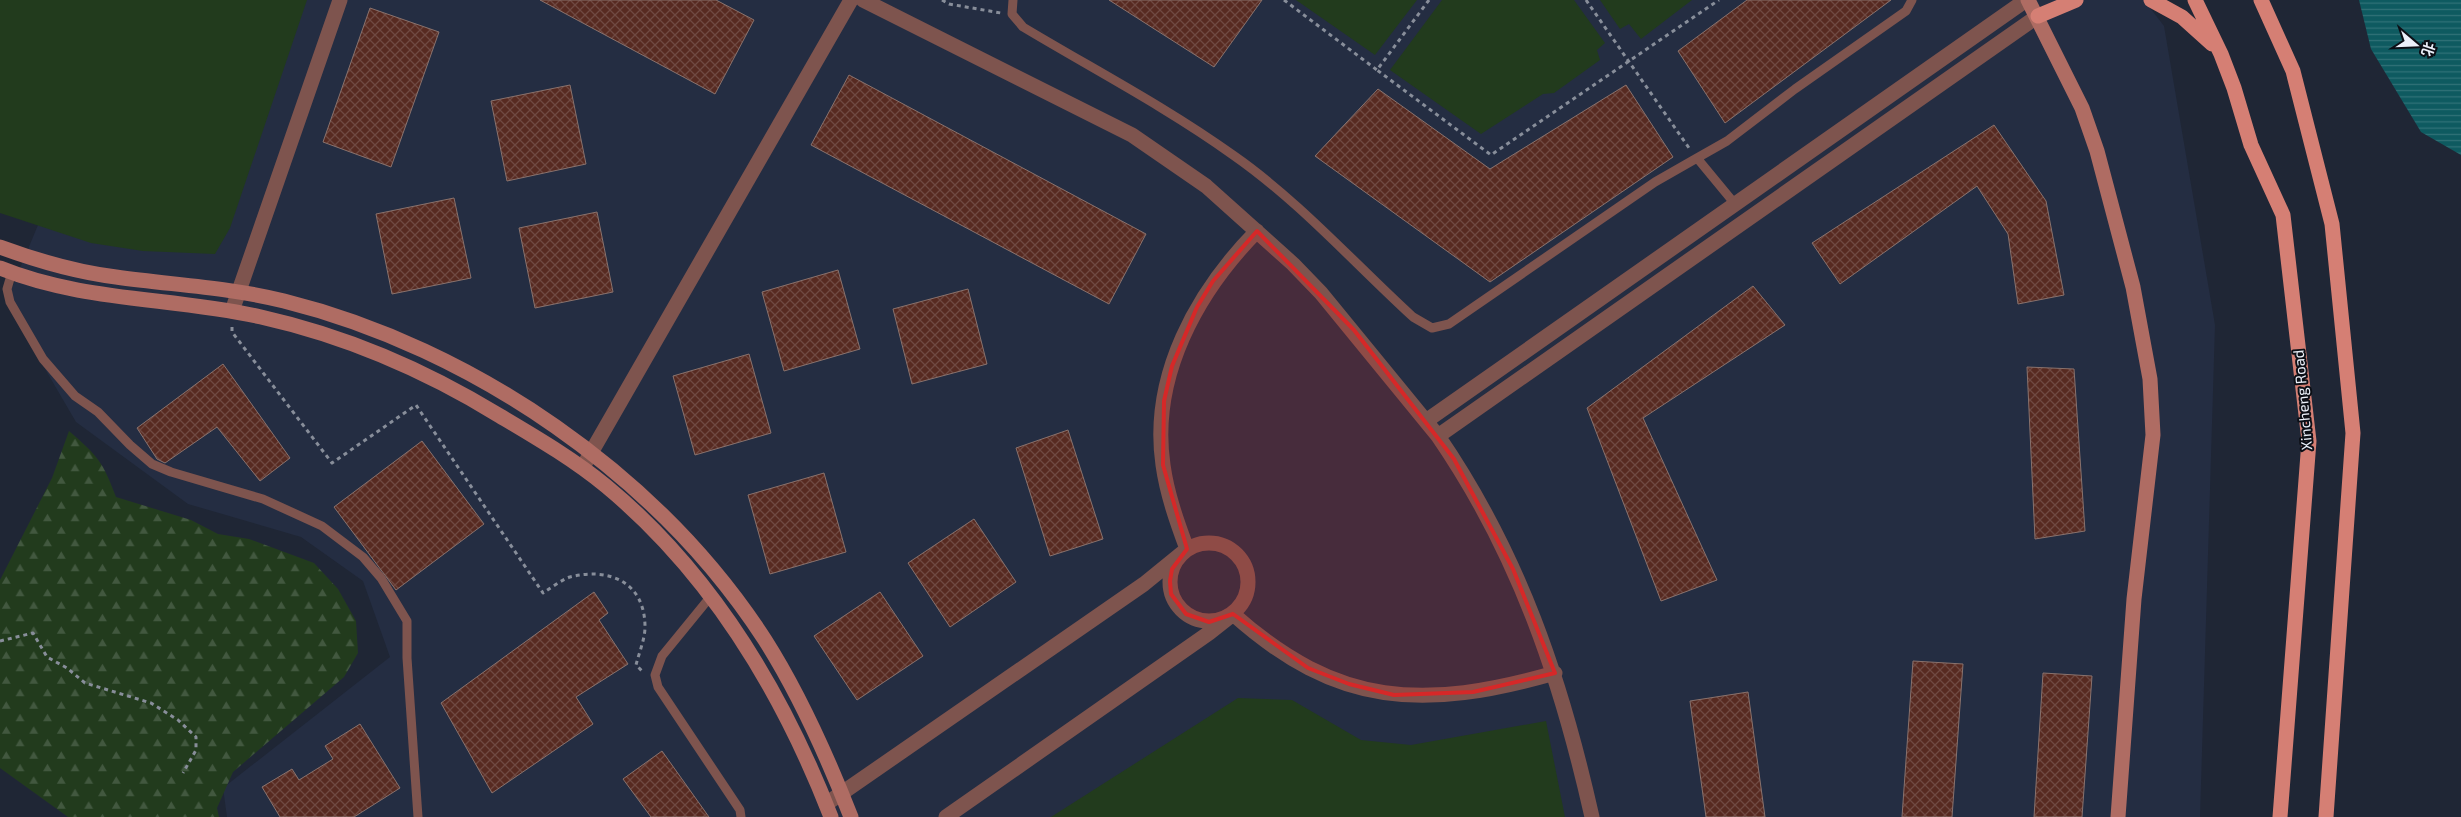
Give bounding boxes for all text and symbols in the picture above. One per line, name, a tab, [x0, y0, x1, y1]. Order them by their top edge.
north arrow	[2391, 20, 2441, 70]
text: 北	[2418, 40, 2439, 59]
street label: Xincheng Road	[2289, 349, 2315, 451]

